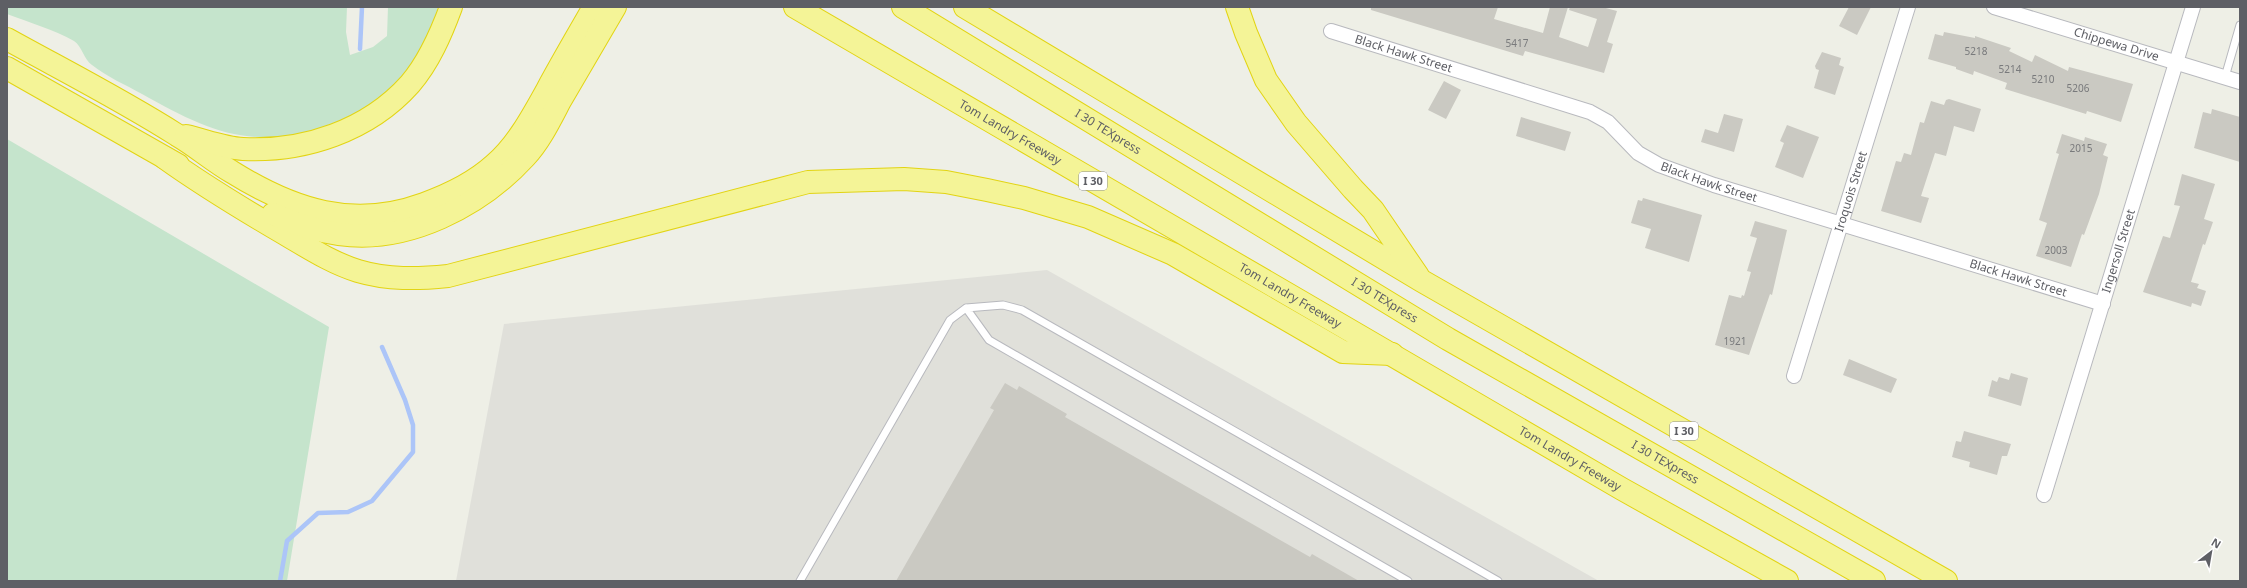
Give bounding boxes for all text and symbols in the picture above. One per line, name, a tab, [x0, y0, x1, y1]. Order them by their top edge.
street label: Chippewa Drive	[2072, 23, 2162, 65]
street label: Black Hawk Street	[1353, 30, 1455, 77]
house number: 5417	[1506, 36, 1529, 50]
house number: 5218	[1965, 44, 1988, 58]
house number: 5214	[1999, 62, 2022, 76]
house number: 5210	[2032, 72, 2055, 86]
house number: 5206	[2067, 81, 2090, 95]
street label: Tom Landry Freeway	[956, 95, 1066, 169]
street label: I 30 TEXpress	[1072, 105, 1145, 158]
house number: 2015	[2070, 141, 2093, 155]
street label: Iroquois Street	[1830, 148, 1871, 234]
street label: Black Hawk Street	[1658, 157, 1760, 206]
road number: I 30	[1079, 172, 1107, 190]
street label: Ingersoll Street	[2097, 206, 2139, 295]
house number: 2003	[2045, 243, 2068, 257]
street label: Black Hawk Street	[1968, 255, 2070, 301]
street label: Tom Landry Freeway	[1236, 259, 1345, 332]
street label: I 30 TEXpress	[1349, 273, 1422, 327]
house number: 1921	[1724, 334, 1746, 348]
street label: Tom Landry Freeway	[1516, 422, 1625, 495]
road number: I 30	[1670, 422, 1698, 440]
street label: I 30 TEXpress	[1629, 436, 1702, 488]
north arrow	[2191, 532, 2231, 572]
text: N	[2209, 534, 2224, 552]

